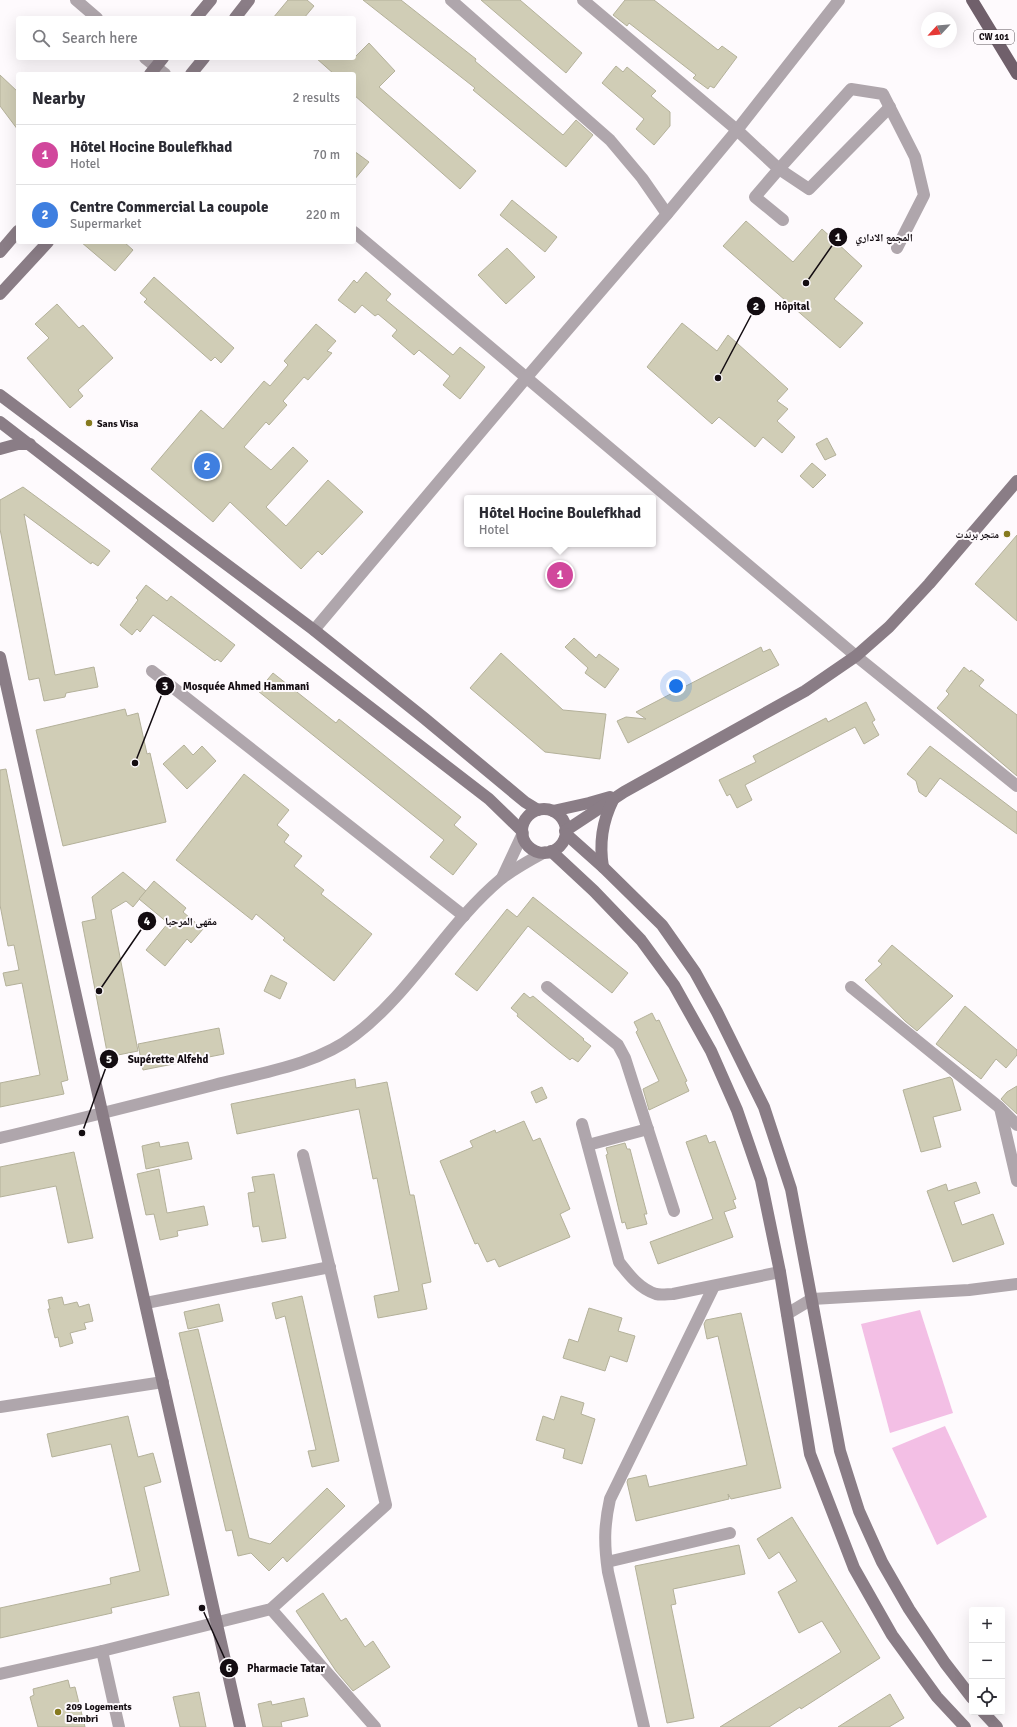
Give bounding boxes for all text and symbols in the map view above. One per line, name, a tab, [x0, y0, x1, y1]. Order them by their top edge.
north arrow	[921, 12, 957, 48]
search box	[16, 16, 356, 60]
icon: search	[30, 27, 52, 49]
text: Search here	[62, 29, 138, 47]
road number: CW 101	[974, 30, 1014, 44]
text: Nearby	[32, 88, 85, 109]
text: 2 results	[292, 90, 340, 106]
text: Hôtel Hocine Boulefkhad	[70, 138, 232, 156]
text: 1	[41, 147, 49, 163]
text: 70 m	[313, 147, 340, 163]
text: Hotel	[70, 156, 100, 172]
text: Centre Commercial La coupole	[70, 198, 268, 216]
text: 2	[41, 207, 49, 223]
text: 220 m	[306, 207, 340, 223]
text: Supermarket	[70, 216, 142, 232]
callout: المجمع الاداري	[828, 226, 921, 249]
text: 1	[835, 230, 842, 245]
text: المجمع الاداري	[855, 231, 913, 246]
callout: Hôpital	[746, 294, 817, 317]
text: 2	[753, 299, 759, 314]
text: Hôpital	[774, 300, 810, 313]
marker: Sans Visa	[84, 418, 94, 428]
place label: Sans Visa	[97, 418, 138, 430]
pin: 2	[194, 451, 220, 481]
popup	[464, 495, 656, 547]
text: Hôtel Hocine Boulefkhad	[479, 504, 641, 522]
text: Hotel	[479, 522, 509, 538]
place label: متجر برندت	[956, 529, 999, 541]
marker: متجر برندت	[1002, 529, 1012, 539]
pin: 1	[547, 560, 573, 590]
callout: Mosquée Ahmed Hammani	[155, 674, 318, 697]
your location	[666, 676, 686, 696]
text: 3	[162, 679, 168, 694]
text: Mosquée Ahmed Hammani	[183, 680, 309, 693]
callout: مقهى المرحبا	[137, 910, 225, 933]
text: 4	[144, 914, 151, 929]
text: مقهى المرحبا	[165, 915, 217, 929]
callout: Supérette Alfehd	[99, 1047, 216, 1070]
text: 5	[106, 1052, 112, 1067]
text: Supérette Alfehd	[128, 1053, 208, 1066]
map controls	[969, 1607, 1005, 1715]
button: +	[969, 1607, 1005, 1643]
button: −	[969, 1643, 1005, 1679]
callout: Pharmacie Tatar	[219, 1657, 333, 1680]
text: 6	[226, 1661, 233, 1676]
text: Pharmacie Tatar	[247, 1662, 326, 1675]
button: locate	[969, 1679, 1005, 1715]
place label: 209 Logements Dembri	[66, 1701, 132, 1725]
marker: 209 Logements Dembri	[53, 1707, 63, 1717]

